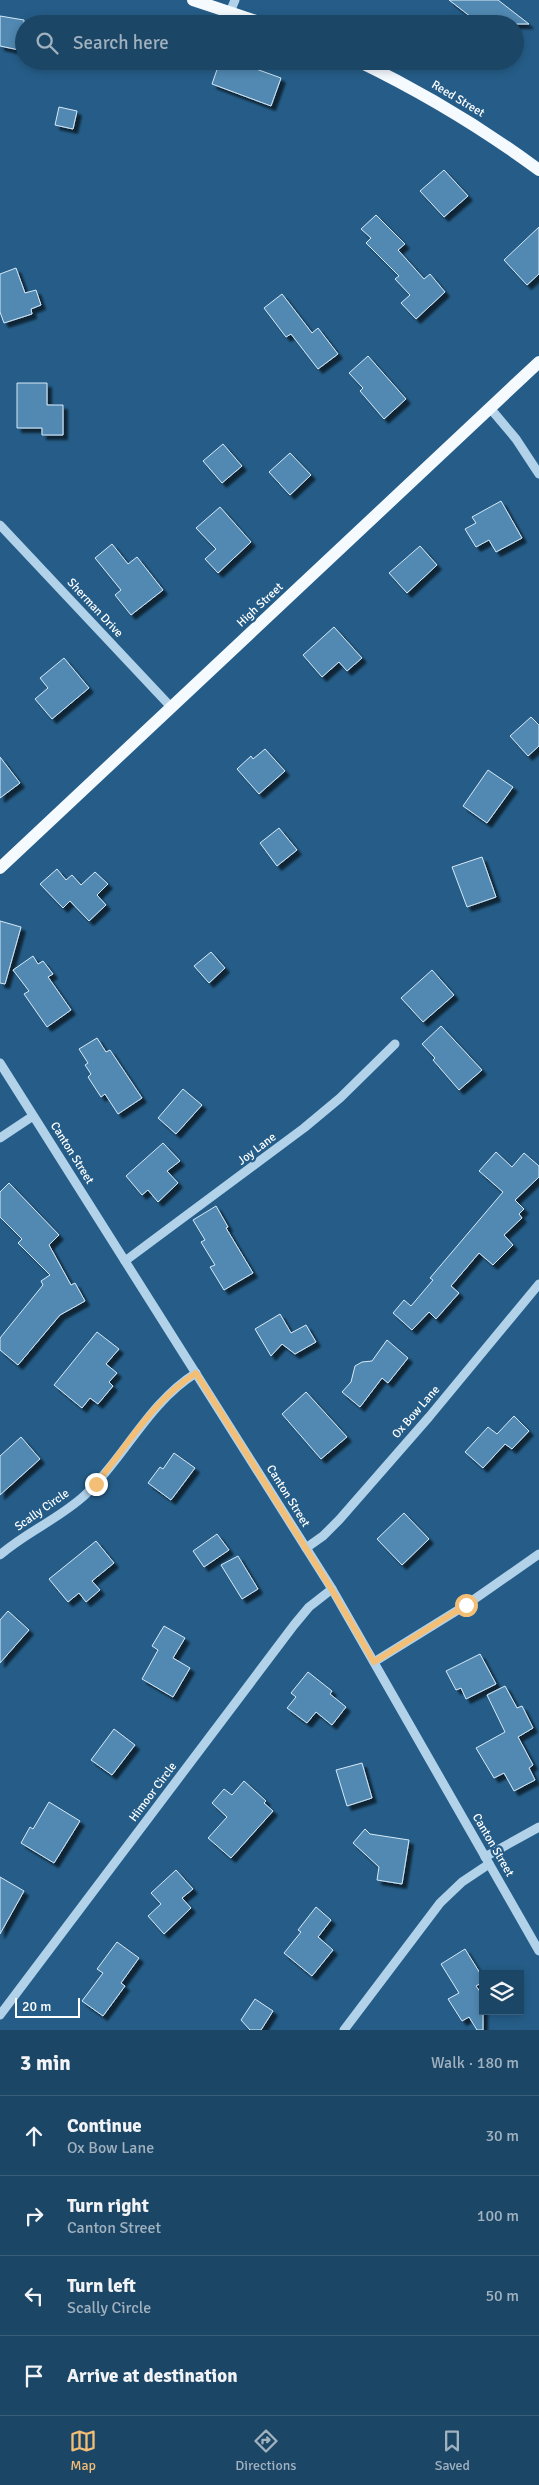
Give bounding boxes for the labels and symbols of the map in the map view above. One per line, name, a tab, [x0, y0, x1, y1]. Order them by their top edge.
street label: Reed Street	[429, 77, 487, 121]
street label: Sherman Drive	[64, 575, 126, 641]
street label: High Street	[234, 580, 286, 630]
street label: Canton Street	[47, 1119, 97, 1187]
street label: Joy Lane	[235, 1130, 279, 1168]
street label: Ox Bow Lane	[389, 1382, 443, 1442]
street label: Canton Street	[263, 1462, 313, 1530]
route end	[85, 1473, 108, 1496]
street label: Scally Circle	[12, 1486, 72, 1534]
route start	[455, 1594, 478, 1617]
street label: Himoor Circle	[126, 1759, 180, 1825]
street label: Canton Street	[469, 1811, 517, 1879]
scale bar	[15, 1995, 80, 2018]

